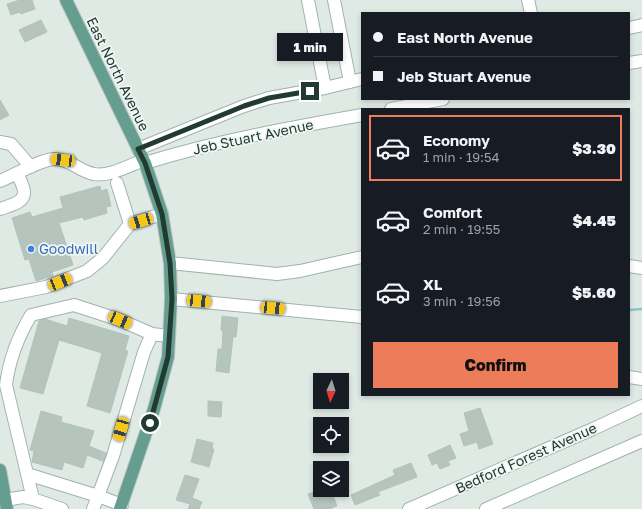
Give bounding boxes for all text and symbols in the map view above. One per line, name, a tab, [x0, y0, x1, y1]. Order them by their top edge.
street label: East North Avenue	[83, 14, 153, 134]
text: East North Avenue	[397, 28, 533, 46]
callout: 1 min	[277, 33, 343, 61]
text: 1 min	[293, 39, 327, 55]
text: Jeb Stuart Avenue	[397, 67, 531, 85]
route end	[301, 82, 319, 100]
street label: Jeb Stuart Avenue	[191, 115, 315, 158]
icon: car	[375, 130, 411, 166]
text: Economy	[423, 131, 490, 149]
text: $3.30	[572, 139, 616, 157]
text: 1 min · 19:54	[423, 149, 499, 165]
car	[50, 153, 76, 167]
icon: car	[375, 202, 411, 238]
text: Comfort	[423, 203, 482, 221]
text: $4.45	[572, 211, 616, 229]
car	[128, 212, 154, 230]
text: 2 min · 19:55	[423, 221, 500, 237]
place label: Goodwill	[39, 240, 98, 257]
marker: Goodwill	[26, 244, 36, 254]
car	[47, 272, 73, 292]
icon: car	[375, 274, 411, 310]
text: XL	[423, 275, 442, 293]
text: $5.60	[572, 283, 616, 301]
text: 3 min · 19:56	[423, 293, 501, 309]
car	[187, 294, 211, 308]
car	[261, 301, 285, 315]
car	[107, 310, 133, 330]
button: Confirm	[373, 342, 618, 388]
north arrow	[313, 373, 349, 409]
map controls	[313, 373, 349, 497]
route start	[141, 414, 159, 432]
car	[112, 416, 130, 442]
button: locate	[313, 417, 349, 453]
street label: Bedford Forest Avenue	[453, 419, 599, 496]
button: layers	[313, 461, 349, 497]

